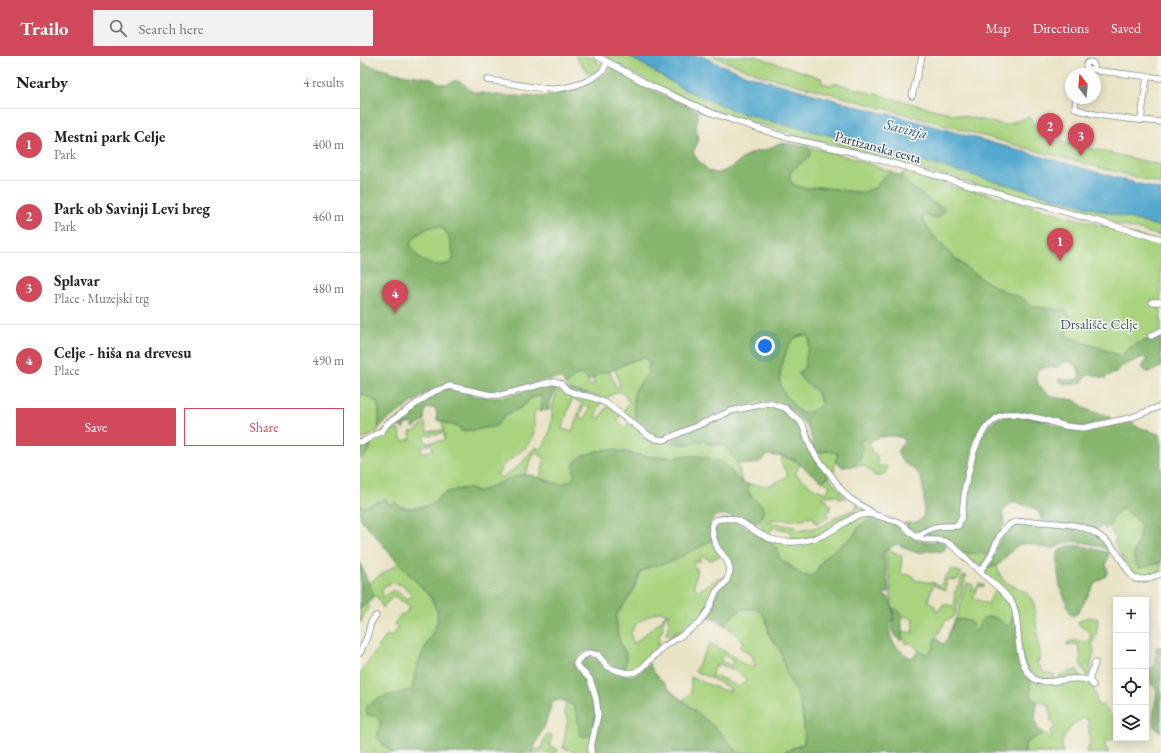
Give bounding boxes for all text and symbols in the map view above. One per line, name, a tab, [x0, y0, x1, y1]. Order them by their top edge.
search box	[93, 10, 373, 46]
text: Trailo	[20, 16, 69, 41]
icon: search	[107, 17, 129, 39]
text: Search here	[139, 19, 204, 38]
text: Map	[985, 19, 1011, 37]
text: Directions	[1033, 19, 1089, 37]
text: Saved	[1111, 19, 1141, 37]
north arrow	[1065, 68, 1101, 104]
text: Nearby	[16, 71, 68, 93]
text: 4 results	[303, 74, 344, 91]
pin: 2	[1037, 113, 1063, 146]
water label: Savinja	[882, 114, 930, 143]
pin: 3	[1068, 123, 1094, 156]
text: Mestni park Celje	[54, 127, 165, 146]
street label: Partizanska cesta	[833, 127, 923, 167]
text: 1	[26, 136, 32, 153]
text: 400 m	[313, 136, 344, 153]
text: Park	[54, 146, 76, 163]
text: Park ob Savinji Levi breg	[54, 199, 210, 218]
text: 2	[26, 208, 32, 225]
text: 460 m	[313, 208, 344, 225]
text: Park	[54, 218, 76, 235]
pin: 1	[1047, 228, 1073, 261]
text: Splavar	[54, 271, 100, 290]
text: 3	[26, 280, 32, 297]
text: 480 m	[313, 280, 344, 297]
pin: 4	[382, 280, 408, 313]
text: Place · Muzejski trg	[54, 290, 149, 307]
park label: Drsališče Celje	[1060, 315, 1138, 333]
your location	[755, 336, 775, 356]
text: Celje - hiša na drevesu	[54, 343, 192, 362]
text: 4	[26, 352, 32, 369]
text: 490 m	[313, 352, 344, 369]
text: Place	[54, 362, 80, 379]
button: Save	[16, 408, 176, 446]
button: Share	[184, 408, 344, 446]
map controls	[1113, 597, 1149, 741]
button: +	[1113, 597, 1149, 633]
button: −	[1113, 633, 1149, 669]
button: locate	[1113, 669, 1149, 705]
button: layers	[1113, 705, 1149, 741]

